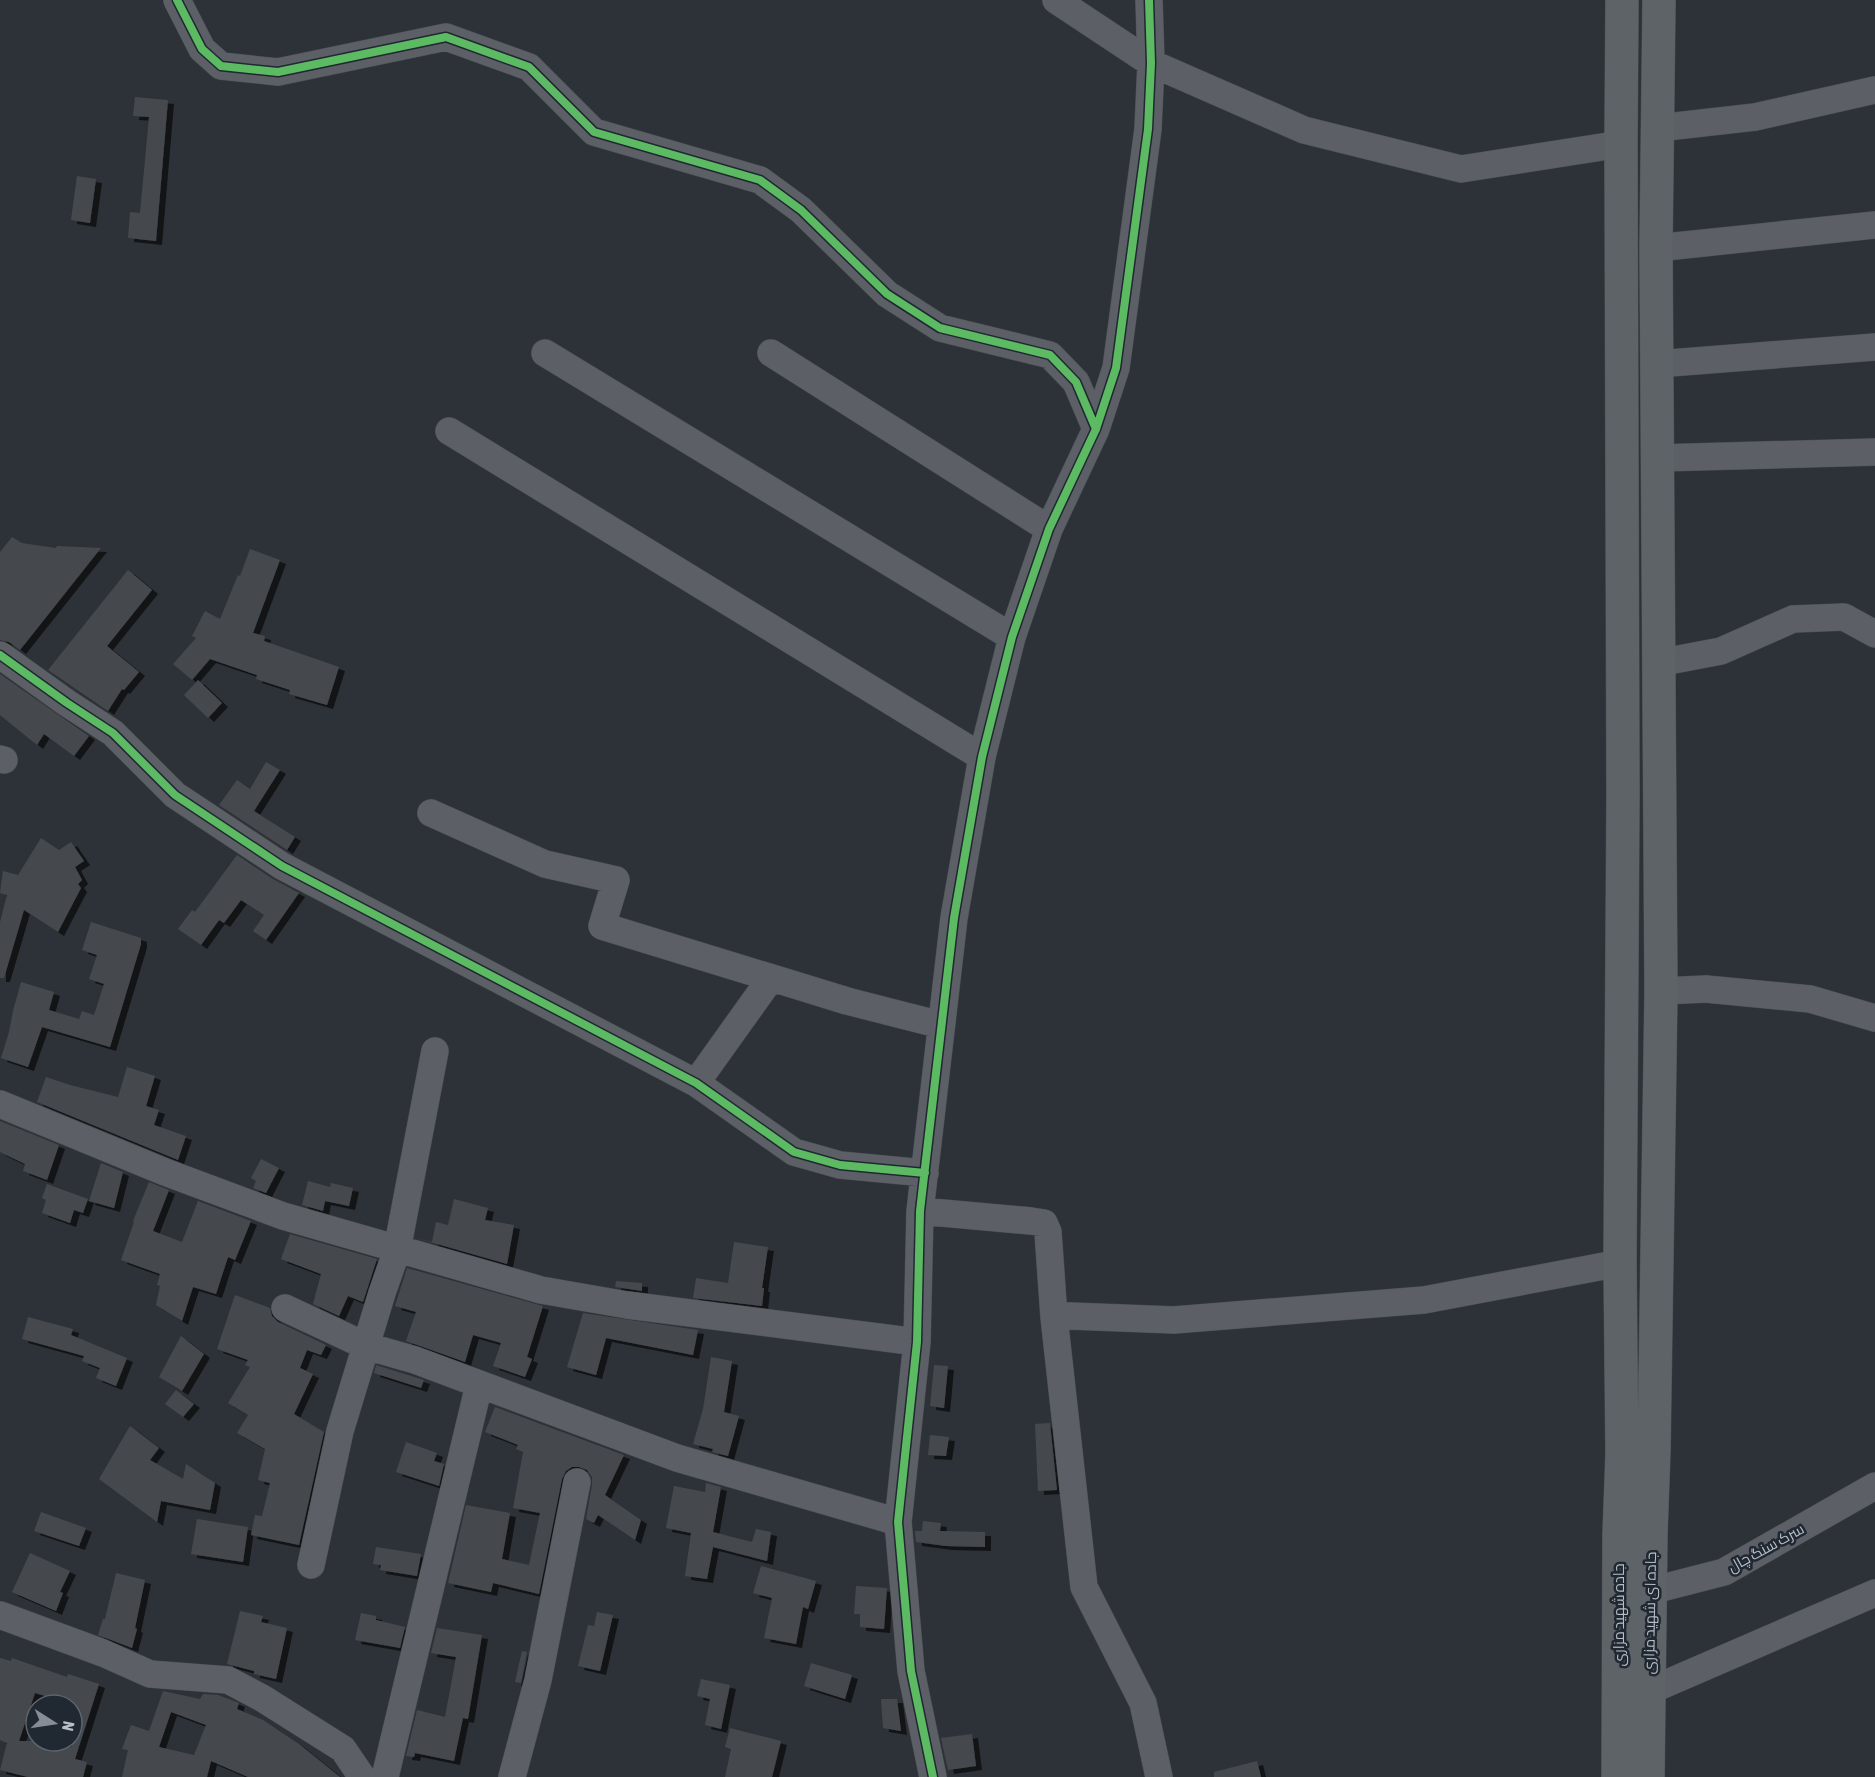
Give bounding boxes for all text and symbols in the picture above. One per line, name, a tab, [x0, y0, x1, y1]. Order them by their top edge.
street label: سرک سنگ چال	[1725, 1520, 1808, 1577]
street label: جاده ای شهید مزاری	[1640, 1552, 1661, 1675]
street label: جاده شهید مزاری	[1610, 1563, 1629, 1667]
north arrow	[24, 1693, 84, 1753]
text: N	[59, 1720, 78, 1733]

